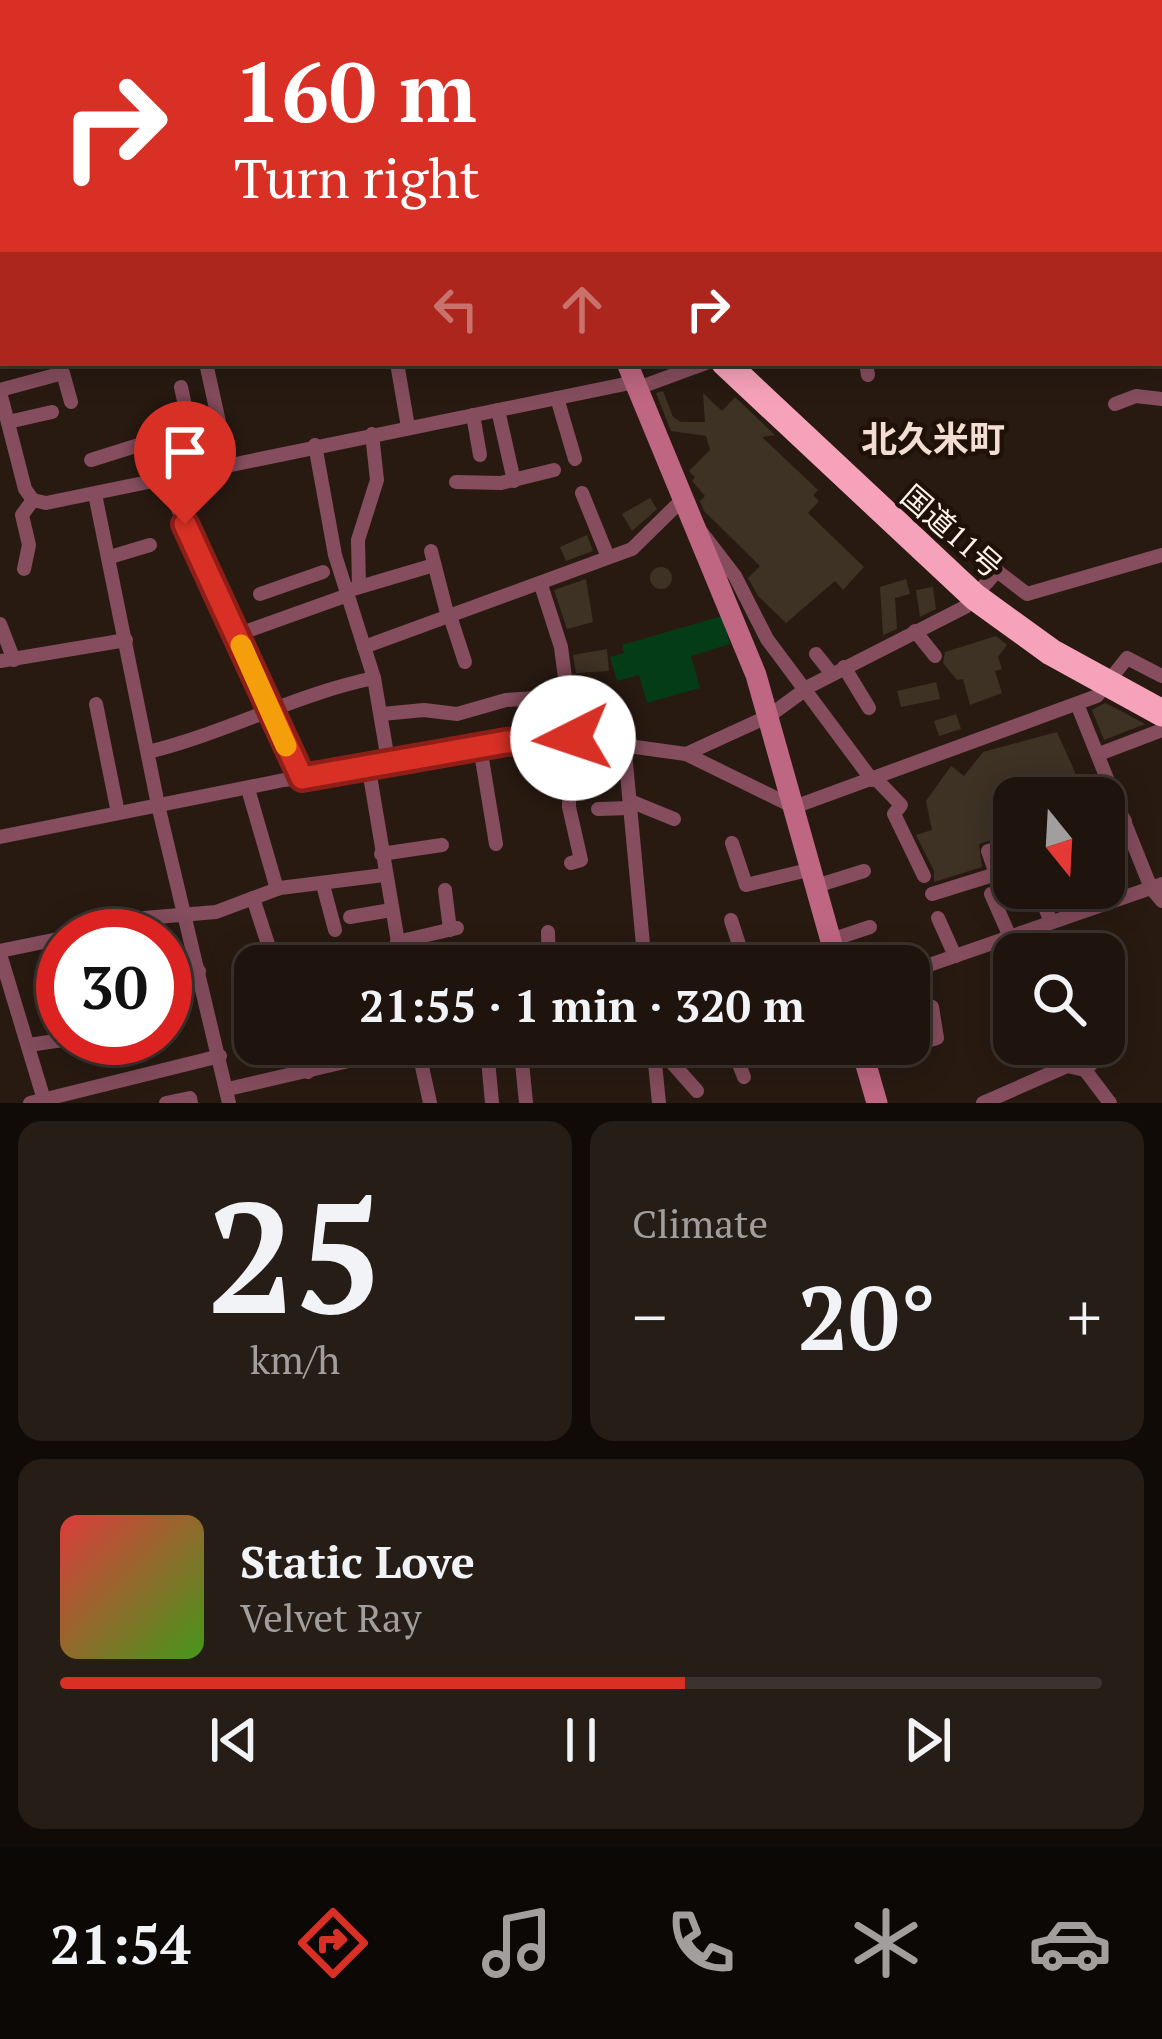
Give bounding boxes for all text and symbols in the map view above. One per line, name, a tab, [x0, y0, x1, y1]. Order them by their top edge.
text: 160 m	[234, 35, 477, 146]
icon: right	[36, 48, 192, 204]
text: Turn right	[234, 142, 480, 213]
icon: left	[423, 276, 489, 342]
icon: ahead	[549, 276, 615, 342]
icon: right	[675, 276, 741, 342]
pin	[134, 401, 236, 524]
district label: 北久米町	[861, 415, 1005, 462]
icon: arrive	[152, 419, 218, 485]
street label: 国道11号	[893, 476, 1011, 586]
position arrow	[510, 675, 636, 801]
north arrow	[993, 777, 1125, 909]
map controls	[993, 777, 1125, 1065]
speed limit sign: 30	[36, 909, 192, 1065]
button: search	[993, 933, 1125, 1065]
text: 21:55 · 1 min · 320 m	[359, 975, 805, 1035]
text: 25	[207, 1151, 383, 1358]
text: Climate	[632, 1197, 768, 1249]
text: 20°	[798, 1256, 936, 1376]
text: −	[632, 1272, 667, 1360]
text: +	[1067, 1272, 1102, 1360]
text: km/h	[250, 1333, 340, 1385]
text: Static Love	[240, 1531, 475, 1591]
text: Velvet Ray	[240, 1591, 421, 1643]
icon: previous	[201, 1707, 267, 1773]
icon: pause	[548, 1707, 614, 1773]
icon: next	[895, 1707, 961, 1773]
icon: directions	[291, 1901, 375, 1985]
icon: music	[475, 1901, 559, 1985]
icon: phone	[659, 1901, 743, 1985]
icon: climate	[844, 1901, 928, 1985]
icon: car	[1028, 1901, 1112, 1985]
text: 21:54	[50, 1908, 191, 1979]

